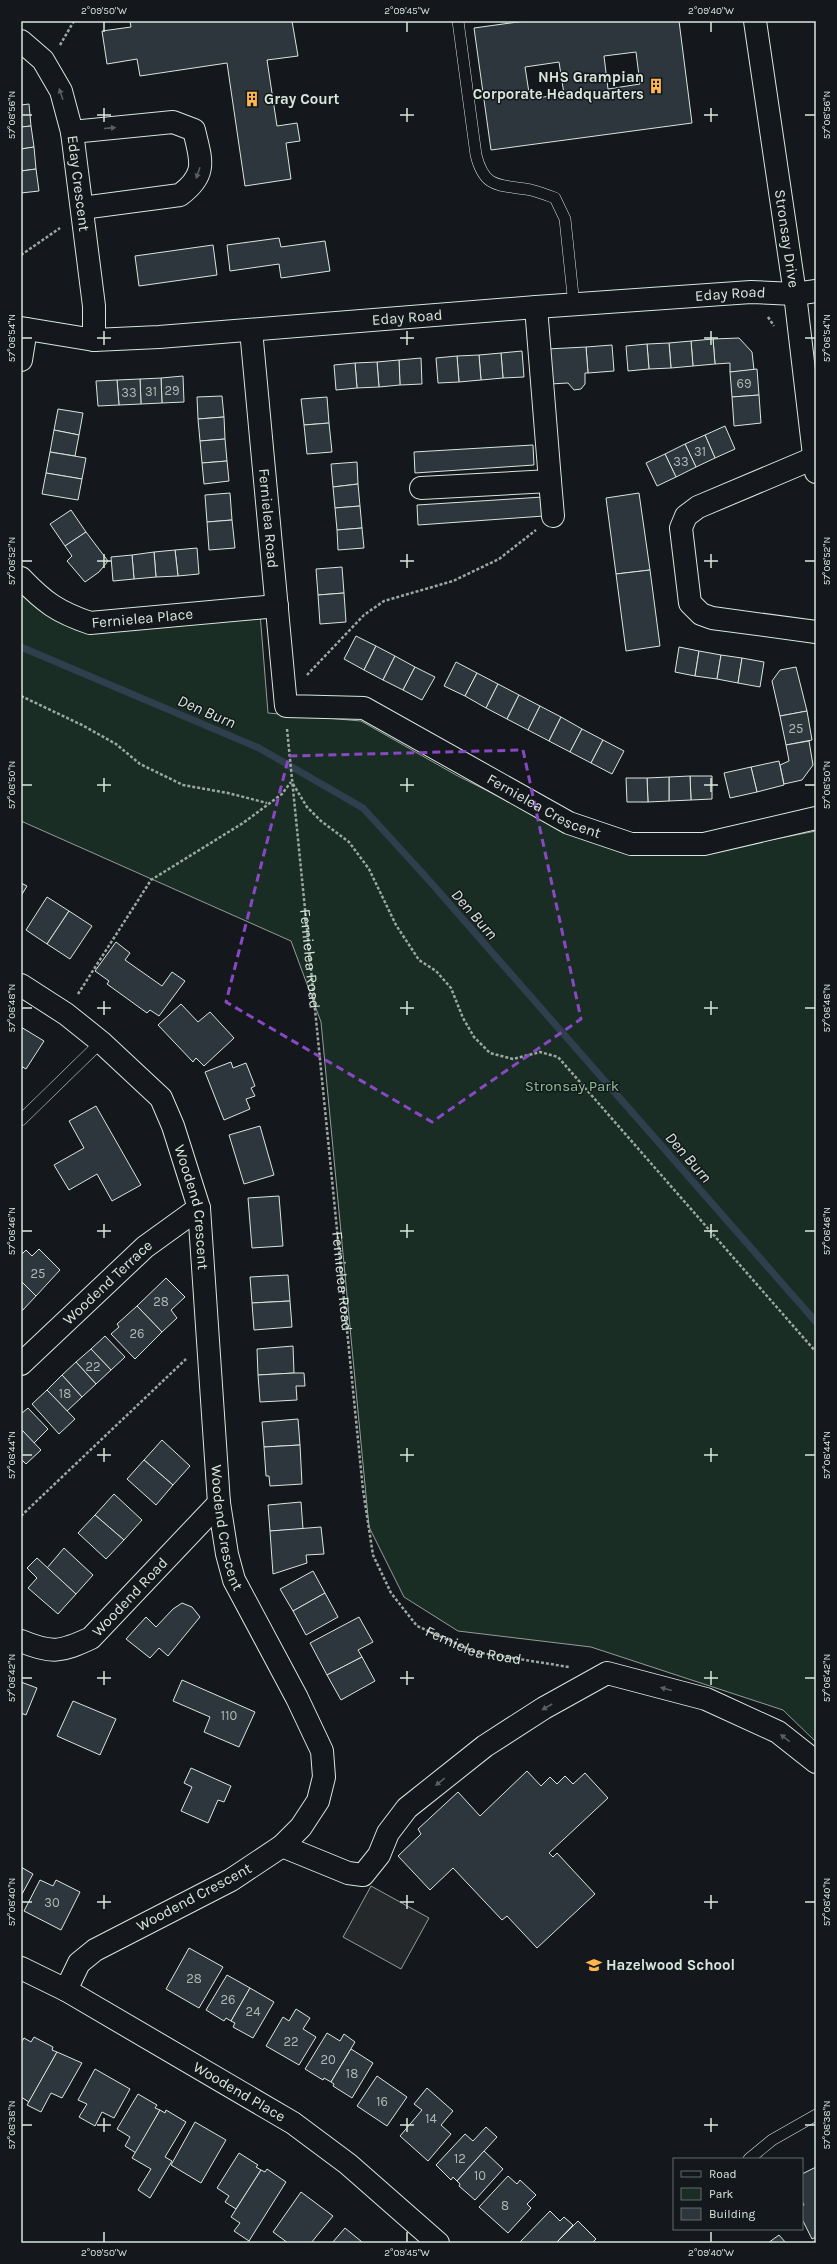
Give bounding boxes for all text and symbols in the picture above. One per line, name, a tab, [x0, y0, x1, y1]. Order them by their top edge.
text: 2°09'50"W	[81, 5, 127, 17]
text: 2°09'45"W	[384, 5, 430, 17]
text: 2°09'40"W	[688, 5, 734, 17]
place label: NHS Grampian Corporate Headquarters	[473, 68, 644, 103]
building icon: NHS Grampian Corporate Headquarters	[647, 77, 665, 95]
one-way arrow	[58, 88, 64, 100]
building icon: Gray Court	[243, 90, 261, 108]
place label: Gray Court	[264, 90, 339, 108]
text: 57°08'56"N	[6, 91, 18, 139]
text: 57°08'56"N	[821, 91, 833, 139]
one-way arrow	[104, 125, 116, 131]
street label: Eday Crescent	[63, 134, 94, 233]
one-way arrow	[195, 168, 201, 180]
street label: Stronsay Drive	[771, 188, 803, 289]
street label: Eday Road	[694, 283, 766, 305]
street label: Eday Road	[371, 305, 443, 329]
text: 57°08'54"N	[6, 314, 18, 362]
text: 57°08'54"N	[821, 314, 833, 362]
house number: 69	[737, 376, 751, 391]
house number: 29	[164, 383, 180, 398]
house number: 31	[145, 384, 157, 399]
house number: 33	[121, 385, 137, 400]
house number: 31	[694, 444, 706, 459]
house number: 33	[673, 454, 689, 469]
street label: Fernielea Road	[255, 468, 282, 569]
text: 57°08'52"N	[6, 537, 18, 585]
text: 57°08'52"N	[821, 537, 833, 585]
street label: Fernielea Place	[91, 605, 194, 632]
water label: Den Burn	[175, 691, 239, 732]
house number: 25	[789, 721, 803, 736]
text: 57°08'50"N	[6, 761, 18, 809]
text: 57°08'50"N	[821, 761, 833, 809]
street label: Fernielea Crescent	[484, 770, 604, 842]
water label: Den Burn	[447, 885, 502, 944]
street label: Fernielea Road	[296, 908, 324, 1010]
text: 57°08'48"N	[6, 984, 18, 1032]
text: 57°08'48"N	[821, 984, 833, 1032]
park label: Stronsay Park	[525, 1077, 619, 1095]
water label: Den Burn	[661, 1128, 716, 1187]
street label: Woodend Crescent	[171, 1143, 212, 1271]
text: 57°08'46"N	[6, 1207, 18, 1255]
text: 57°08'46"N	[821, 1207, 833, 1255]
street label: Fernielea Road	[328, 1231, 356, 1332]
street label: Woodend Terrace	[59, 1236, 156, 1329]
house number: 25	[31, 1266, 45, 1281]
house number: 28	[153, 1294, 169, 1309]
house number: 26	[130, 1326, 144, 1341]
house number: 22	[85, 1359, 101, 1374]
house number: 18	[59, 1386, 71, 1401]
text: 57°08'44"N	[6, 1431, 18, 1479]
text: 57°08'44"N	[821, 1431, 833, 1479]
street label: Woodend Crescent	[207, 1464, 247, 1594]
street label: Woodend Road	[88, 1554, 172, 1640]
street label: Fernielea Road	[423, 1622, 523, 1668]
text: 57°08'42"N	[6, 1654, 18, 1702]
text: 57°08'42"N	[821, 1654, 833, 1702]
one-way arrow	[660, 1685, 672, 1691]
one-way arrow	[541, 1704, 552, 1711]
house number: 110	[221, 1708, 237, 1723]
one-way arrow	[780, 1733, 791, 1742]
one-way arrow	[435, 1777, 446, 1786]
street label: Woodend Crescent	[133, 1859, 255, 1935]
text: 57°08'40"N	[6, 1878, 18, 1926]
text: 57°08'40"N	[821, 1878, 833, 1926]
house number: 30	[44, 1895, 60, 1910]
school or university icon: Hazelwood School	[585, 1956, 603, 1974]
place label: Hazelwood School	[606, 1956, 735, 1974]
house number: 28	[186, 1971, 202, 1986]
house number: 26	[221, 1992, 235, 2007]
house number: 24	[246, 2004, 260, 2019]
house number: 22	[283, 2034, 299, 2049]
house number: 20	[320, 2052, 336, 2067]
street label: Woodend Place	[190, 2058, 289, 2126]
house number: 18	[346, 2066, 358, 2081]
house number: 16	[376, 2094, 388, 2109]
text: 57°08'38"N	[6, 2100, 18, 2150]
text: 57°08'38"N	[821, 2100, 833, 2150]
house number: 14	[425, 2111, 437, 2126]
house number: 12	[454, 2151, 466, 2166]
legend	[673, 2158, 803, 2230]
text: Road	[709, 2167, 737, 2181]
house number: 10	[474, 2168, 486, 2183]
text: Park	[709, 2187, 734, 2201]
house number: 8	[501, 2198, 509, 2213]
text: Building	[709, 2207, 756, 2221]
text: 2°09'50"W	[81, 2247, 127, 2259]
text: 2°09'45"W	[384, 2247, 430, 2259]
text: 2°09'40"W	[688, 2247, 734, 2259]

